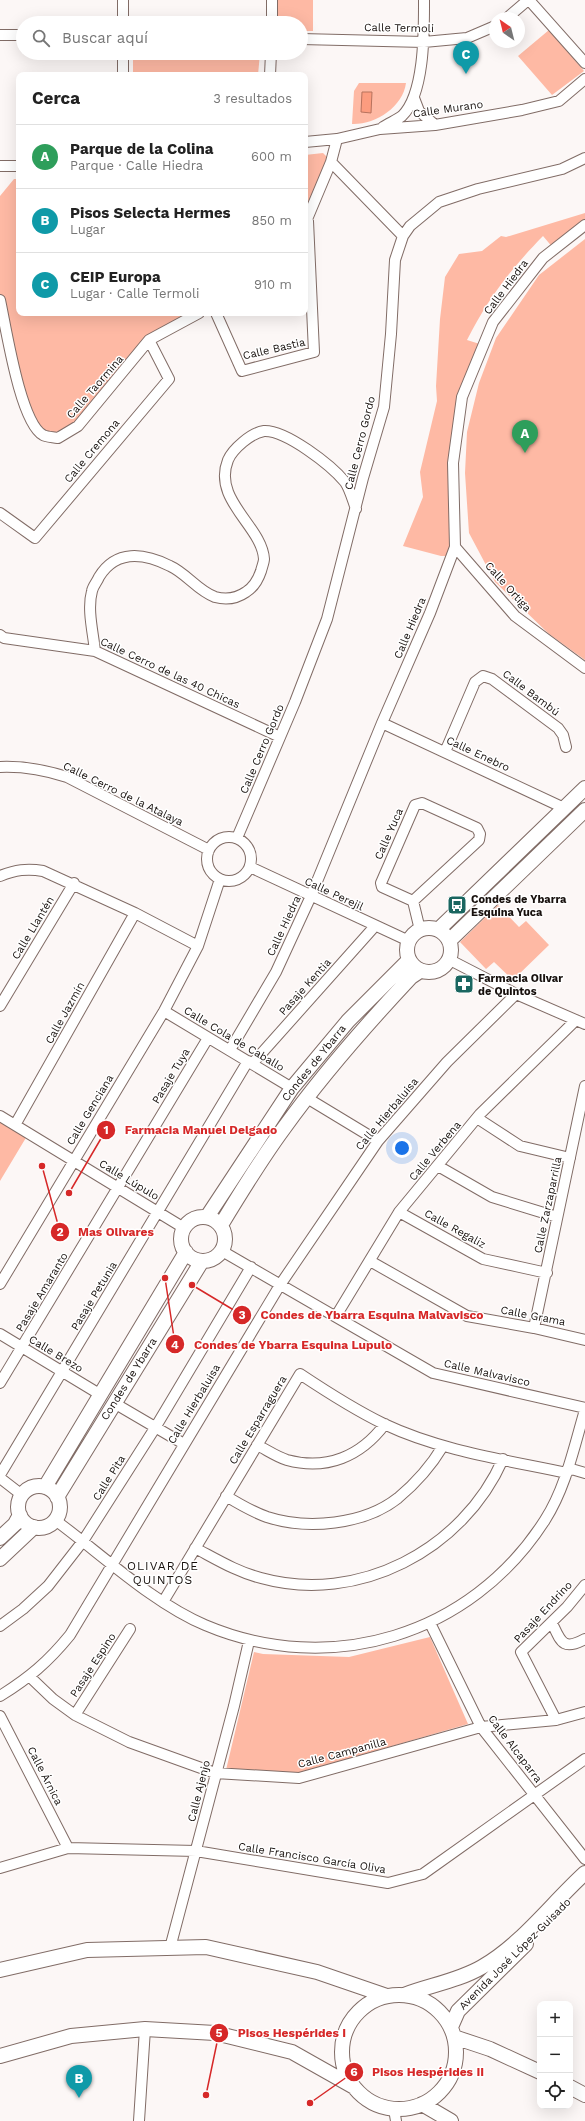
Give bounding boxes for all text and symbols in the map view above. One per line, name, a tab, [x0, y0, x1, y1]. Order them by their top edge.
north arrow	[489, 12, 525, 48]
search box	[16, 16, 308, 60]
street label: Calle Termoli	[364, 21, 434, 35]
icon: search	[30, 27, 52, 49]
text: Buscar aquí	[62, 29, 148, 47]
pin: C	[453, 41, 479, 74]
text: Cerca	[32, 88, 80, 108]
text: 3 resultados	[213, 91, 292, 106]
street label: Calle Murano	[412, 98, 484, 120]
text: Parque de la Colina	[70, 140, 213, 158]
text: A	[41, 149, 49, 164]
text: 600 m	[251, 149, 292, 164]
text: Parque · Calle Hiedra	[70, 158, 203, 173]
text: Pisos Selecta Hermes	[70, 204, 231, 222]
text: B	[41, 213, 49, 228]
text: 850 m	[252, 213, 292, 228]
text: Lugar	[70, 222, 105, 237]
street label: Calle Hiedra	[481, 257, 531, 317]
text: CEIP Europa	[70, 268, 161, 286]
text: C	[41, 277, 49, 292]
text: 910 m	[254, 277, 292, 292]
text: Lugar · Calle Termoli	[70, 286, 199, 301]
street label: Calle Bastia	[242, 336, 306, 362]
street label: Calle Taormina	[64, 353, 126, 421]
street label: Calle Cerro Gordo	[342, 395, 378, 491]
street label: Calle Cremona	[62, 417, 122, 485]
pin: A	[512, 420, 538, 453]
street label: Calle Ortiga	[482, 559, 534, 615]
street label: Calle Hiedra	[391, 595, 429, 661]
street label: Calle Cerro de las 40 Chicas	[98, 635, 242, 711]
street label: Calle Bambú	[500, 667, 562, 719]
street label: Calle Cerro Gordo	[237, 702, 287, 796]
street label: Calle Enebro	[444, 734, 512, 774]
street label: Calle Cerro de la Atalaya	[61, 759, 185, 829]
street label: Calle Yuca	[372, 806, 406, 862]
street label: Calle Perejil	[303, 875, 366, 914]
place label: Condes de Ybarra Esquina Yuca	[471, 893, 567, 919]
street label: Calle Llantén	[9, 894, 57, 962]
street label: Calle Hiedra	[264, 894, 304, 958]
bus stop icon: Condes de Ybarra Esquina Yuca	[446, 894, 468, 916]
street label: Pasaje Kentia	[276, 956, 334, 1018]
place label: Farmacia Olivar de Quintos	[478, 972, 563, 998]
pharmacy icon: Farmacia Olivar de Quintos	[453, 973, 475, 995]
street label: Calle Jazmín	[43, 980, 87, 1046]
street label: Calle Cola de Caballo	[181, 1004, 287, 1074]
street label: Condes de Ybarra	[279, 1022, 349, 1104]
street label: Pasaje Tuya	[149, 1046, 193, 1106]
street label: Calle Genciana	[64, 1072, 116, 1148]
street label: Calle Hierbaluisa	[353, 1075, 421, 1153]
callout: Farmacia Manuel Delgado	[96, 1118, 285, 1142]
street label: Calle Verbena	[406, 1118, 464, 1184]
text: 1	[103, 1123, 109, 1137]
text: Farmacia Manuel Delgado	[125, 1123, 277, 1137]
your location	[392, 1138, 412, 1158]
street label: Calle Zarzaparrilla	[531, 1156, 565, 1254]
street label: Calle Lúpulo	[97, 1157, 161, 1203]
street label: Calle Regaliz	[422, 1207, 488, 1251]
callout: Mas Olivares	[50, 1220, 162, 1244]
text: 2	[56, 1225, 64, 1239]
text: Mas Olivares	[78, 1225, 155, 1239]
street label: Pasaje Amaranto	[13, 1250, 71, 1334]
street label: Pasaje Petunia	[68, 1259, 120, 1333]
callout: Condes de Ybarra Esquina Malvavisco	[232, 1303, 492, 1327]
street label: Calle Grama	[499, 1303, 567, 1329]
text: 3	[238, 1308, 246, 1322]
text: Condes de Ybarra Esquina Malvavisco	[261, 1308, 484, 1322]
callout: Condes de Ybarra Esquina Lupulo	[165, 1332, 400, 1356]
street label: Calle Brezo	[27, 1333, 85, 1375]
street label: Condes de Ybarra	[98, 1335, 160, 1423]
text: 4	[171, 1338, 179, 1352]
text: Condes de Ybarra Esquina Lupulo	[194, 1338, 392, 1352]
street label: Calle Malvavisco	[443, 1357, 531, 1389]
street label: Calle Hierbaluisa	[165, 1362, 223, 1446]
street label: Calle Esparraguera	[226, 1373, 290, 1467]
street label: Calle Pita	[90, 1453, 128, 1503]
district label: OLIVAR DE QUINTOS	[127, 1559, 199, 1587]
street label: Pasaje Endrino	[511, 1578, 575, 1646]
street label: Pasaje Espino	[67, 1630, 119, 1700]
street label: Calle Alcaparra	[485, 1713, 545, 1785]
street label: Calle Campanilla	[297, 1735, 387, 1771]
street label: Calle Árnica	[25, 1744, 66, 1807]
street label: Calle Ajenjo	[185, 1759, 213, 1823]
street label: Calle Francisco García Oliva	[237, 1840, 387, 1876]
street label: Avenida José López Guisado	[456, 1895, 574, 2013]
map controls	[537, 2001, 573, 2109]
button: +	[537, 2001, 573, 2037]
callout: Pisos Hespérides I	[209, 2021, 354, 2045]
text: 5	[216, 2026, 223, 2040]
text: Pisos Hespérides I	[238, 2026, 346, 2040]
button: −	[537, 2037, 573, 2073]
callout: Pisos Hespérides II	[344, 2060, 492, 2084]
pin: B	[66, 2065, 92, 2098]
text: 6	[350, 2065, 358, 2079]
text: Pisos Hespérides II	[372, 2065, 484, 2079]
button: locate	[537, 2073, 573, 2109]

